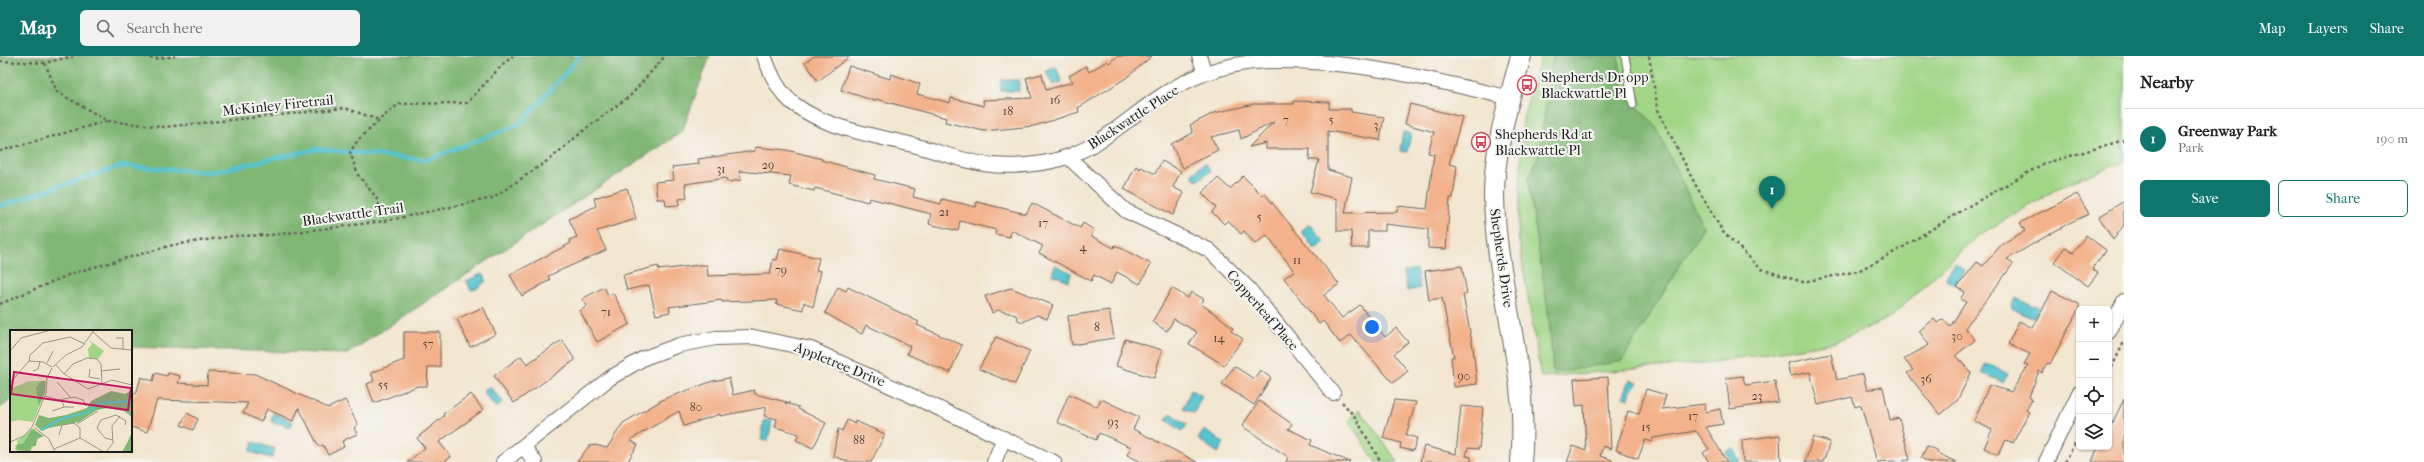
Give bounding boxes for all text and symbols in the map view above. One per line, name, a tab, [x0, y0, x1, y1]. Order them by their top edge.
search box	[80, 10, 360, 46]
text: Map	[20, 17, 56, 39]
icon: search	[94, 17, 116, 39]
text: Search here	[126, 19, 203, 37]
text: Map	[2259, 20, 2286, 37]
text: Layers	[2308, 20, 2348, 37]
text: Share	[2370, 20, 2404, 37]
place label: Shepherds Dr opp Blackwattle Pl	[1541, 69, 1649, 102]
text: Nearby	[2140, 72, 2194, 92]
bus stop icon: Shepherds Dr opp Blackwattle Pl	[1516, 74, 1538, 96]
street label: Blackwattle Place	[1085, 82, 1182, 153]
street label: McKinley Firetrail	[221, 91, 335, 120]
house number: 16	[1050, 93, 1061, 107]
house number: 18	[1003, 104, 1013, 118]
house number: 7	[1283, 113, 1289, 127]
house number: 5	[1328, 113, 1334, 127]
house number: 3	[1374, 118, 1379, 132]
text: Greenway Park	[2178, 122, 2277, 140]
place label: Shepherds Rd at Blackwattle Pl	[1495, 126, 1593, 159]
bus stop icon: Shepherds Rd at Blackwattle Pl	[1470, 131, 1492, 153]
text: 1	[2151, 131, 2155, 146]
text: 190 m	[2376, 131, 2408, 146]
text: Park	[2178, 140, 2204, 155]
house number: 29	[762, 158, 774, 172]
house number: 31	[716, 162, 726, 176]
pin: 1	[1759, 176, 1785, 209]
button: Save	[2140, 180, 2270, 217]
button: Share	[2278, 180, 2408, 217]
street label: Blackwattle Trail	[301, 199, 405, 230]
house number: 21	[939, 205, 949, 219]
street label: Shepherds Drive	[1486, 207, 1517, 309]
house number: 5	[1256, 210, 1262, 224]
house number: 17	[1038, 216, 1048, 230]
house number: 4	[1079, 240, 1087, 254]
house number: 11	[1293, 253, 1301, 267]
house number: 79	[775, 263, 787, 277]
street label: Copperleaf Place	[1223, 267, 1302, 354]
house number: 71	[601, 305, 611, 319]
map controls	[2076, 306, 2112, 450]
button: +	[2076, 306, 2112, 342]
your location	[1362, 317, 1382, 337]
house number: 8	[1094, 320, 1100, 334]
house number: 30	[1951, 329, 1963, 343]
inset map	[10, 330, 132, 452]
house number: 14	[1213, 331, 1226, 345]
house number: 57	[423, 337, 434, 351]
street label: Appletree Drive	[791, 338, 888, 390]
button: −	[2076, 342, 2112, 378]
house number: 90	[1458, 369, 1470, 383]
house number: 36	[1920, 372, 1932, 386]
house number: 55	[378, 378, 388, 392]
button: locate	[2076, 378, 2112, 414]
house number: 23	[1751, 389, 1763, 403]
house number: 80	[690, 400, 702, 414]
house number: 17	[1688, 409, 1698, 423]
button: layers	[2076, 414, 2112, 450]
house number: 93	[1107, 415, 1119, 429]
house number: 15	[1641, 420, 1651, 434]
house number: 88	[853, 433, 865, 447]

